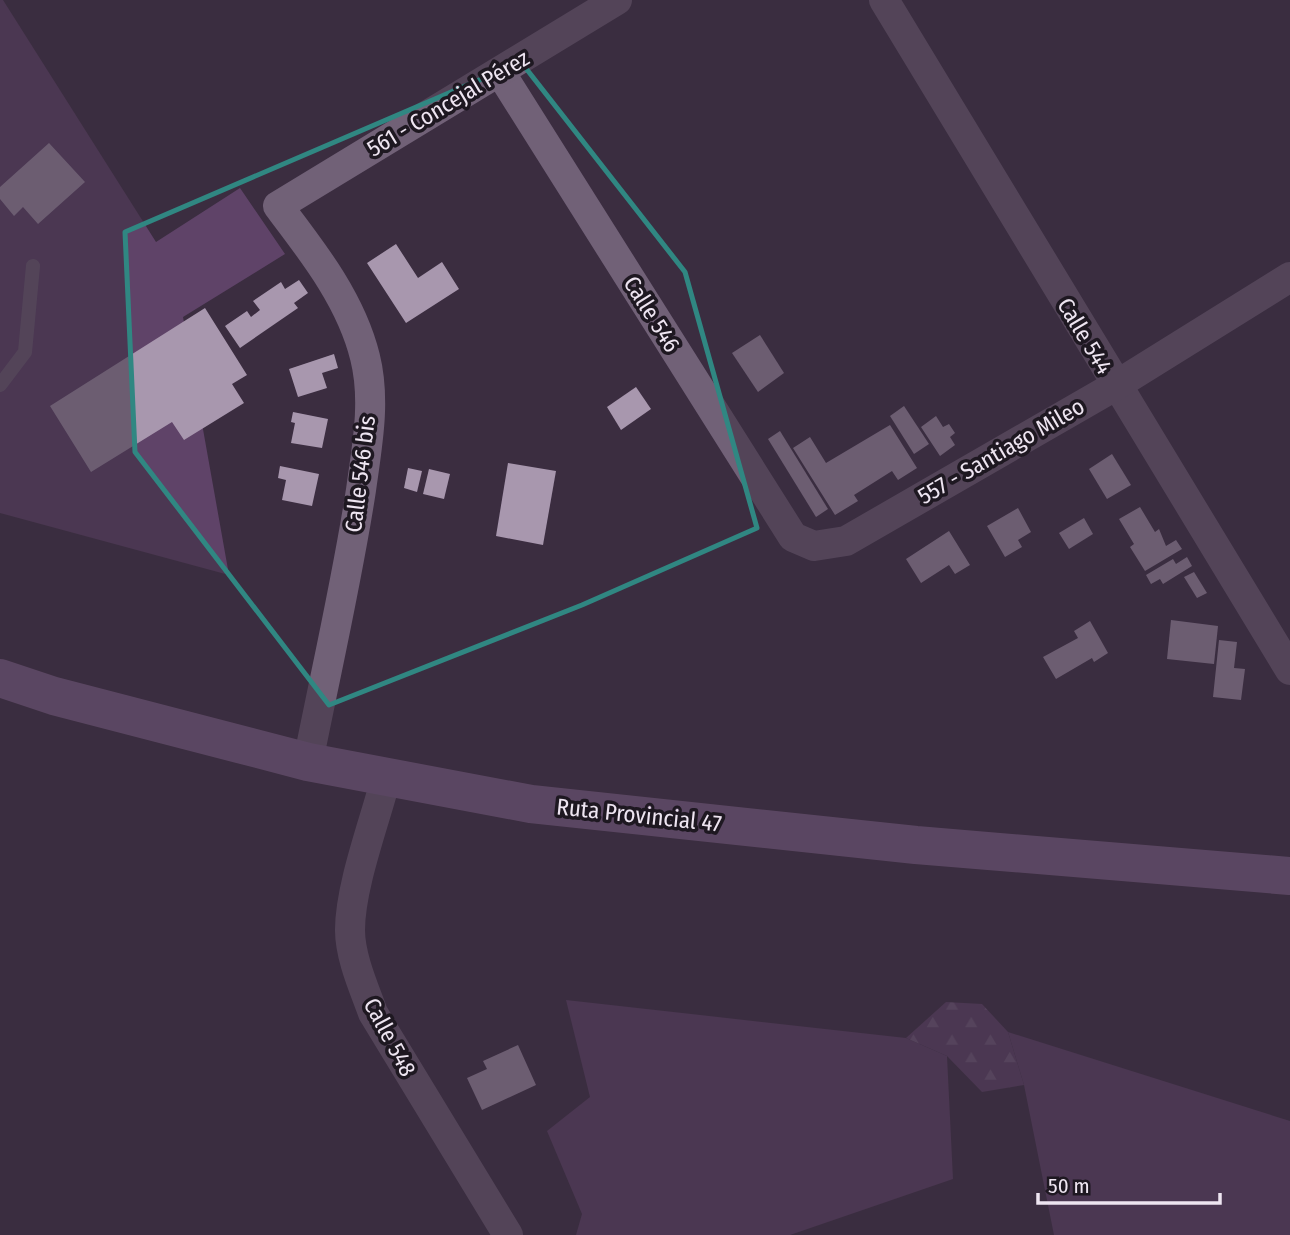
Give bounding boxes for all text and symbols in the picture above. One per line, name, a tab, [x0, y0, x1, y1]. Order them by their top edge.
street label: 561 - Concejal Pérez	[362, 44, 534, 162]
street label: Calle 546	[618, 271, 686, 357]
street label: Calle 544	[1051, 293, 1119, 379]
street label: 557 - Santiago Mileo	[913, 392, 1089, 510]
street label: Calle 546 bis	[339, 414, 381, 534]
street label: Ruta Provincial 47	[555, 792, 723, 838]
street label: Calle 548	[358, 993, 422, 1081]
scale bar	[1038, 1162, 1220, 1206]
text: 50 m	[1048, 1173, 1090, 1199]

